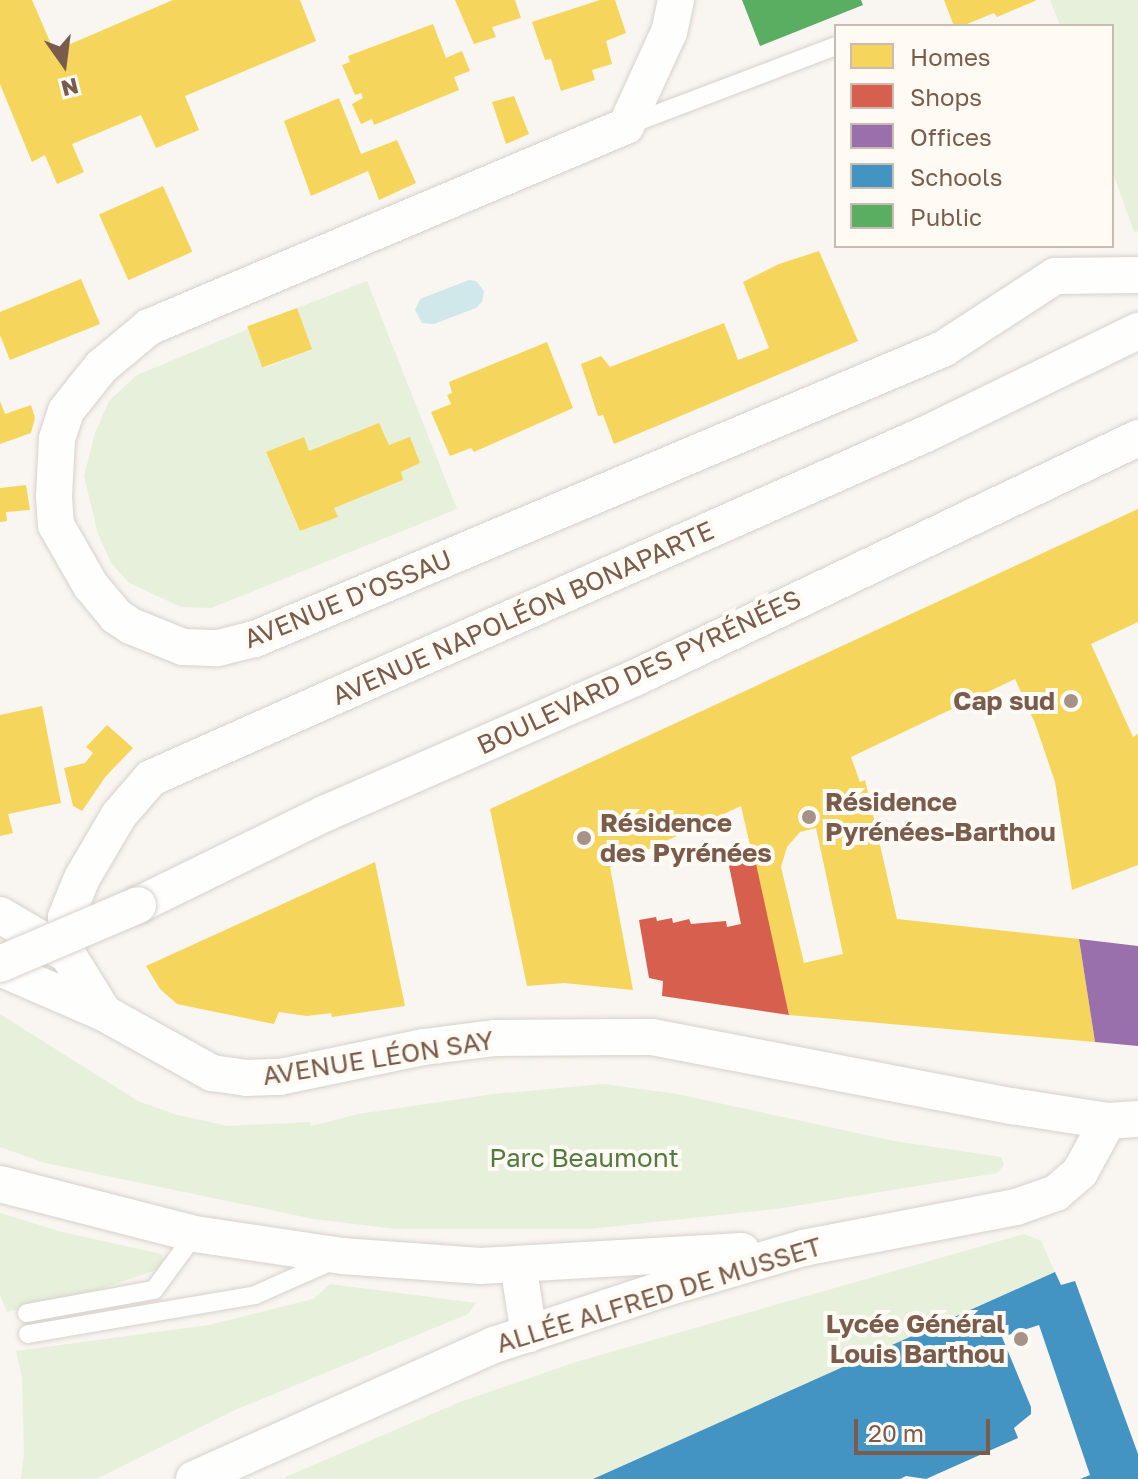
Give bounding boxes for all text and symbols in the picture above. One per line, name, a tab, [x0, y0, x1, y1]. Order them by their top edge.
north arrow	[24, 24, 104, 104]
legend	[834, 24, 1114, 248]
text: Homes	[910, 42, 991, 71]
text: N	[59, 73, 81, 103]
text: Shops	[910, 82, 982, 111]
text: Offices	[910, 122, 992, 151]
text: Schools	[910, 162, 1002, 191]
text: Public	[910, 202, 982, 231]
street label: AVENUE NAPOLÉON BONAPARTE	[327, 514, 719, 712]
street label: AVENUE D'OSSAU	[240, 543, 456, 655]
street label: BOULEVARD DES PYRÉNÉES	[472, 583, 806, 761]
place label: Cap sud	[953, 685, 1055, 717]
marker: Cap sud	[1062, 692, 1080, 710]
place label: Résidence Pyrénées-Barthou	[825, 786, 1056, 848]
place label: Résidence des Pyrénées	[600, 807, 772, 868]
marker: Résidence Pyrénées-Barthou	[800, 808, 818, 826]
marker: Résidence des Pyrénées	[575, 829, 593, 847]
street label: AVENUE LÉON SAY	[260, 1024, 496, 1092]
park label: Parc Beaumont	[489, 1142, 679, 1174]
street label: ALLÉE ALFRED DE MUSSET	[493, 1231, 825, 1359]
place label: Lycée Général Louis Barthou	[826, 1308, 1005, 1370]
marker: Lycée Général Louis Barthou	[1012, 1330, 1030, 1348]
scale bar	[858, 1403, 994, 1453]
text: 20 m	[868, 1418, 924, 1447]

